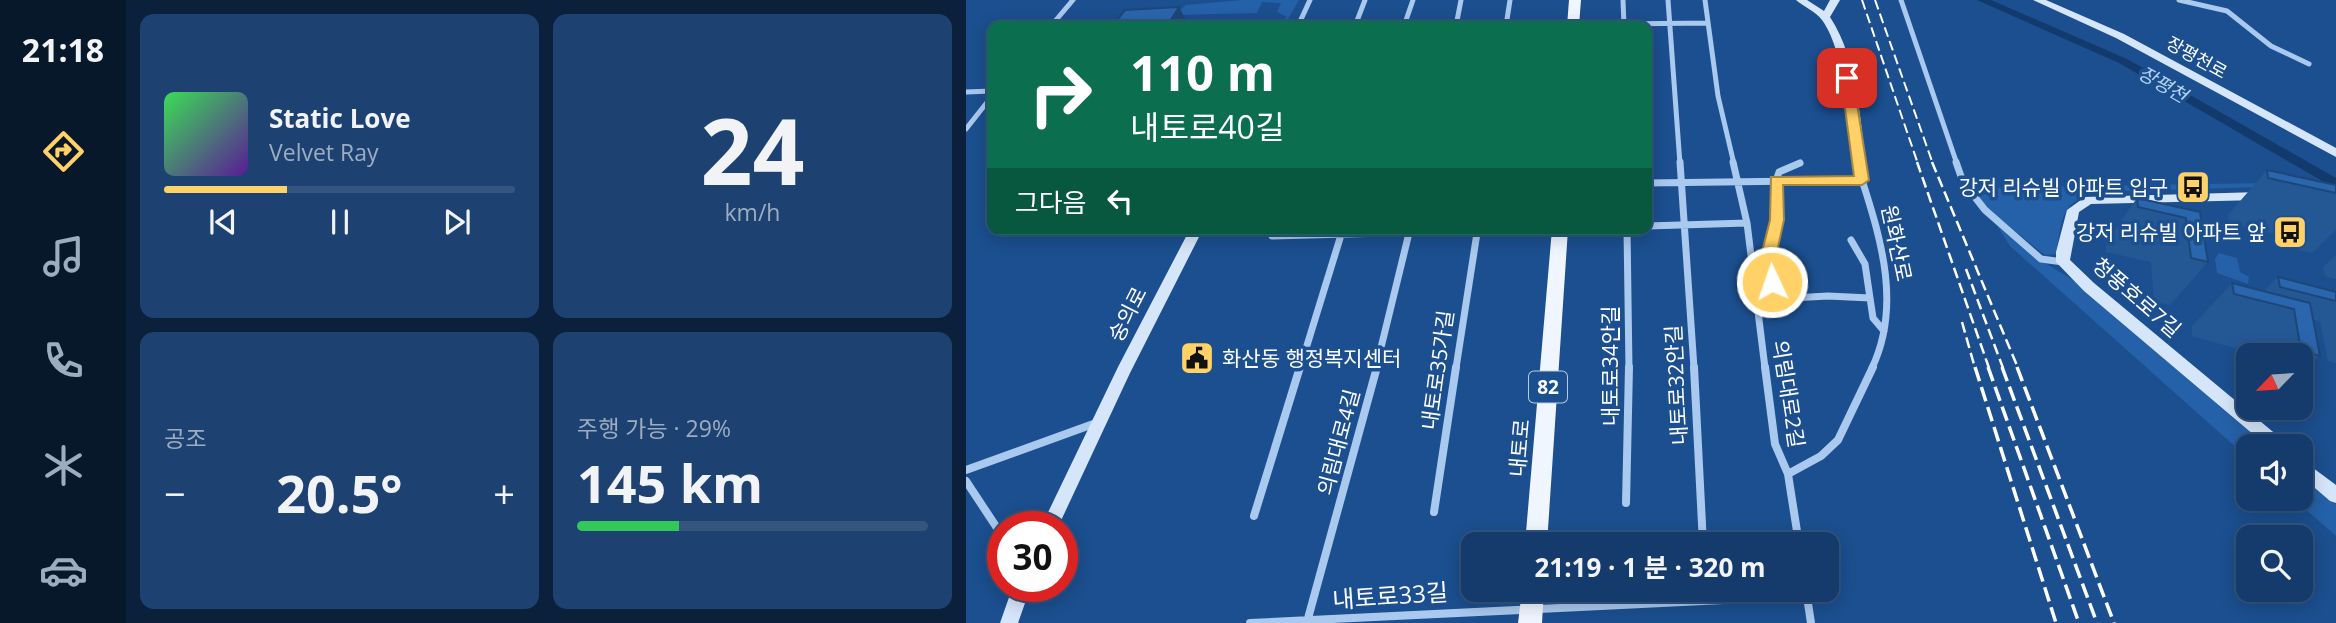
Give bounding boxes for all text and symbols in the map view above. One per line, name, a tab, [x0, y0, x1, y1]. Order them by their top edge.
text: 21:18	[22, 28, 104, 71]
street label: 장평천로	[2163, 31, 2231, 83]
text: 110 m	[1130, 39, 1275, 105]
pin	[1817, 48, 1877, 108]
icon: right	[1015, 49, 1106, 140]
icon: arrive	[1828, 59, 1866, 97]
water label: 장평천	[2135, 61, 2191, 107]
text: 24	[700, 88, 805, 212]
text: Static Love	[269, 100, 411, 136]
text: 내토로40길	[1130, 105, 1284, 148]
icon: directions	[39, 127, 88, 176]
text: Velvet Ray	[269, 136, 379, 168]
bus stop icon: 강저 리슈빌 아파트 입구	[2174, 168, 2212, 206]
place label: 강저 리슈빌 아파트 입구	[1958, 173, 2168, 201]
icon: left	[1101, 182, 1139, 220]
text: 그다음	[1015, 184, 1087, 220]
text: km/h	[725, 196, 780, 228]
street label: 원화산로	[1875, 202, 1919, 284]
icon: previous	[204, 203, 242, 241]
icon: pause	[321, 203, 359, 241]
icon: next	[438, 203, 476, 241]
bus stop icon: 강저 리슈빌 아파트 앞	[2271, 213, 2309, 251]
place label: 강저 리슈빌 아파트 앞	[2076, 218, 2266, 246]
icon: music	[39, 232, 88, 281]
position arrow	[1735, 245, 1809, 319]
street label: 청풍호로7길	[2087, 251, 2187, 343]
street label: 숭의로	[1101, 282, 1153, 346]
street label: 내토로34안길	[1596, 306, 1624, 426]
street label: 내토로35가길	[1415, 308, 1459, 432]
street label: 내토로32안길	[1659, 324, 1693, 446]
icon: phone	[39, 336, 88, 385]
street label: 의림대로2길	[1767, 338, 1811, 450]
public building icon: 화산동 행정복지센터	[1178, 339, 1216, 377]
north arrow	[2236, 343, 2314, 420]
map controls	[2236, 343, 2313, 602]
place label: 화산동 행정복지센터	[1222, 344, 1401, 372]
road number: 82	[1529, 372, 1567, 402]
street label: 의림대로4길	[1310, 386, 1366, 498]
text: 주행 가능 · 29%	[577, 412, 731, 444]
street label: 내토로	[1503, 418, 1535, 478]
text: 공조	[164, 422, 206, 454]
button: sound	[2236, 434, 2313, 511]
icon: climate	[39, 441, 88, 490]
text: 145 km	[577, 447, 763, 518]
text: 20.5°	[276, 457, 403, 528]
text: −	[164, 467, 186, 519]
text: +	[493, 467, 515, 519]
speed limit sign: 30	[987, 511, 1078, 602]
button: search	[2236, 525, 2313, 602]
icon: car	[39, 546, 88, 595]
text: 21:19 · 1 분 · 320 m	[1534, 549, 1766, 585]
street label: 내토로33길	[1331, 575, 1449, 615]

